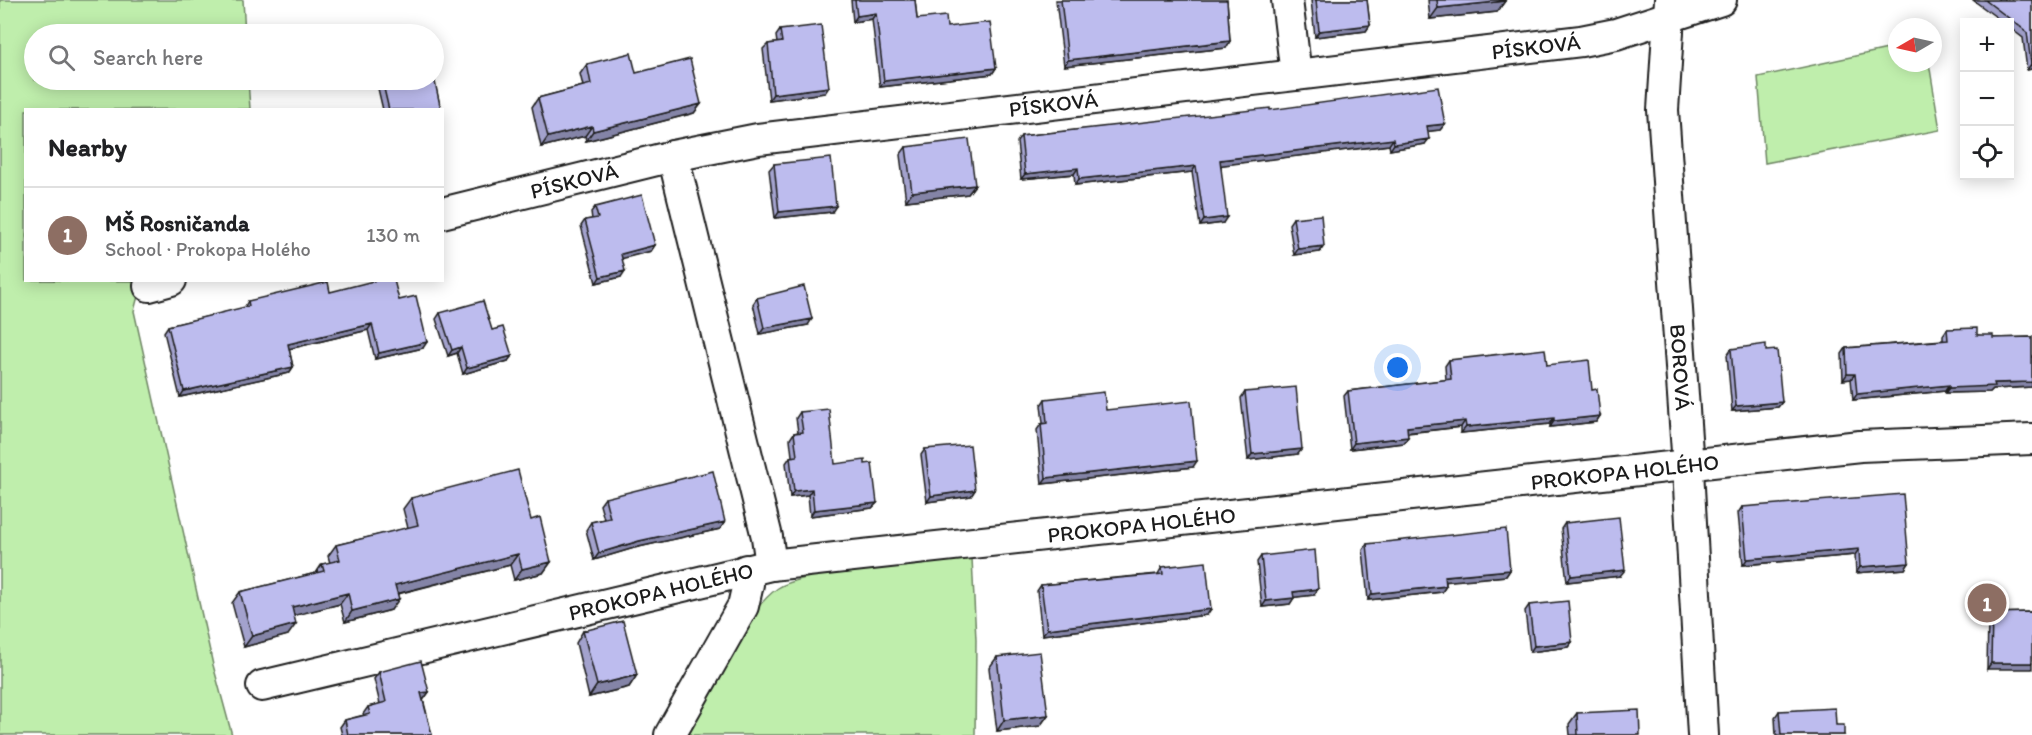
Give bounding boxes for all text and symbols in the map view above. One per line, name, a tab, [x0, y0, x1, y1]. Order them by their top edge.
north arrow	[1888, 18, 1942, 72]
map controls	[1960, 18, 2014, 180]
button: +	[1960, 18, 2014, 72]
search box	[24, 24, 444, 90]
street label: PÍSKOVÁ	[1490, 28, 1582, 66]
icon: search	[45, 41, 78, 74]
text: Search here	[93, 44, 203, 71]
button: −	[1960, 72, 2014, 126]
street label: PÍSKOVÁ	[1007, 86, 1099, 123]
button: locate	[1960, 126, 2014, 180]
text: Nearby	[48, 131, 127, 163]
street label: PÍSKOVÁ	[528, 157, 621, 205]
text: MŠ Rosničanda	[105, 210, 250, 237]
text: 1	[63, 223, 72, 247]
text: 130 m	[366, 223, 420, 247]
text: School · Prokopa Holého	[105, 237, 311, 261]
street label: BOROVÁ	[1664, 323, 1697, 411]
your location	[1383, 353, 1412, 382]
street label: PROKOPA HOLÉHO	[1529, 449, 1720, 496]
street label: PROKOPA HOLÉHO	[1046, 501, 1237, 549]
street label: PROKOPA HOLÉHO	[566, 557, 756, 627]
pin: 1	[1968, 580, 2006, 626]

